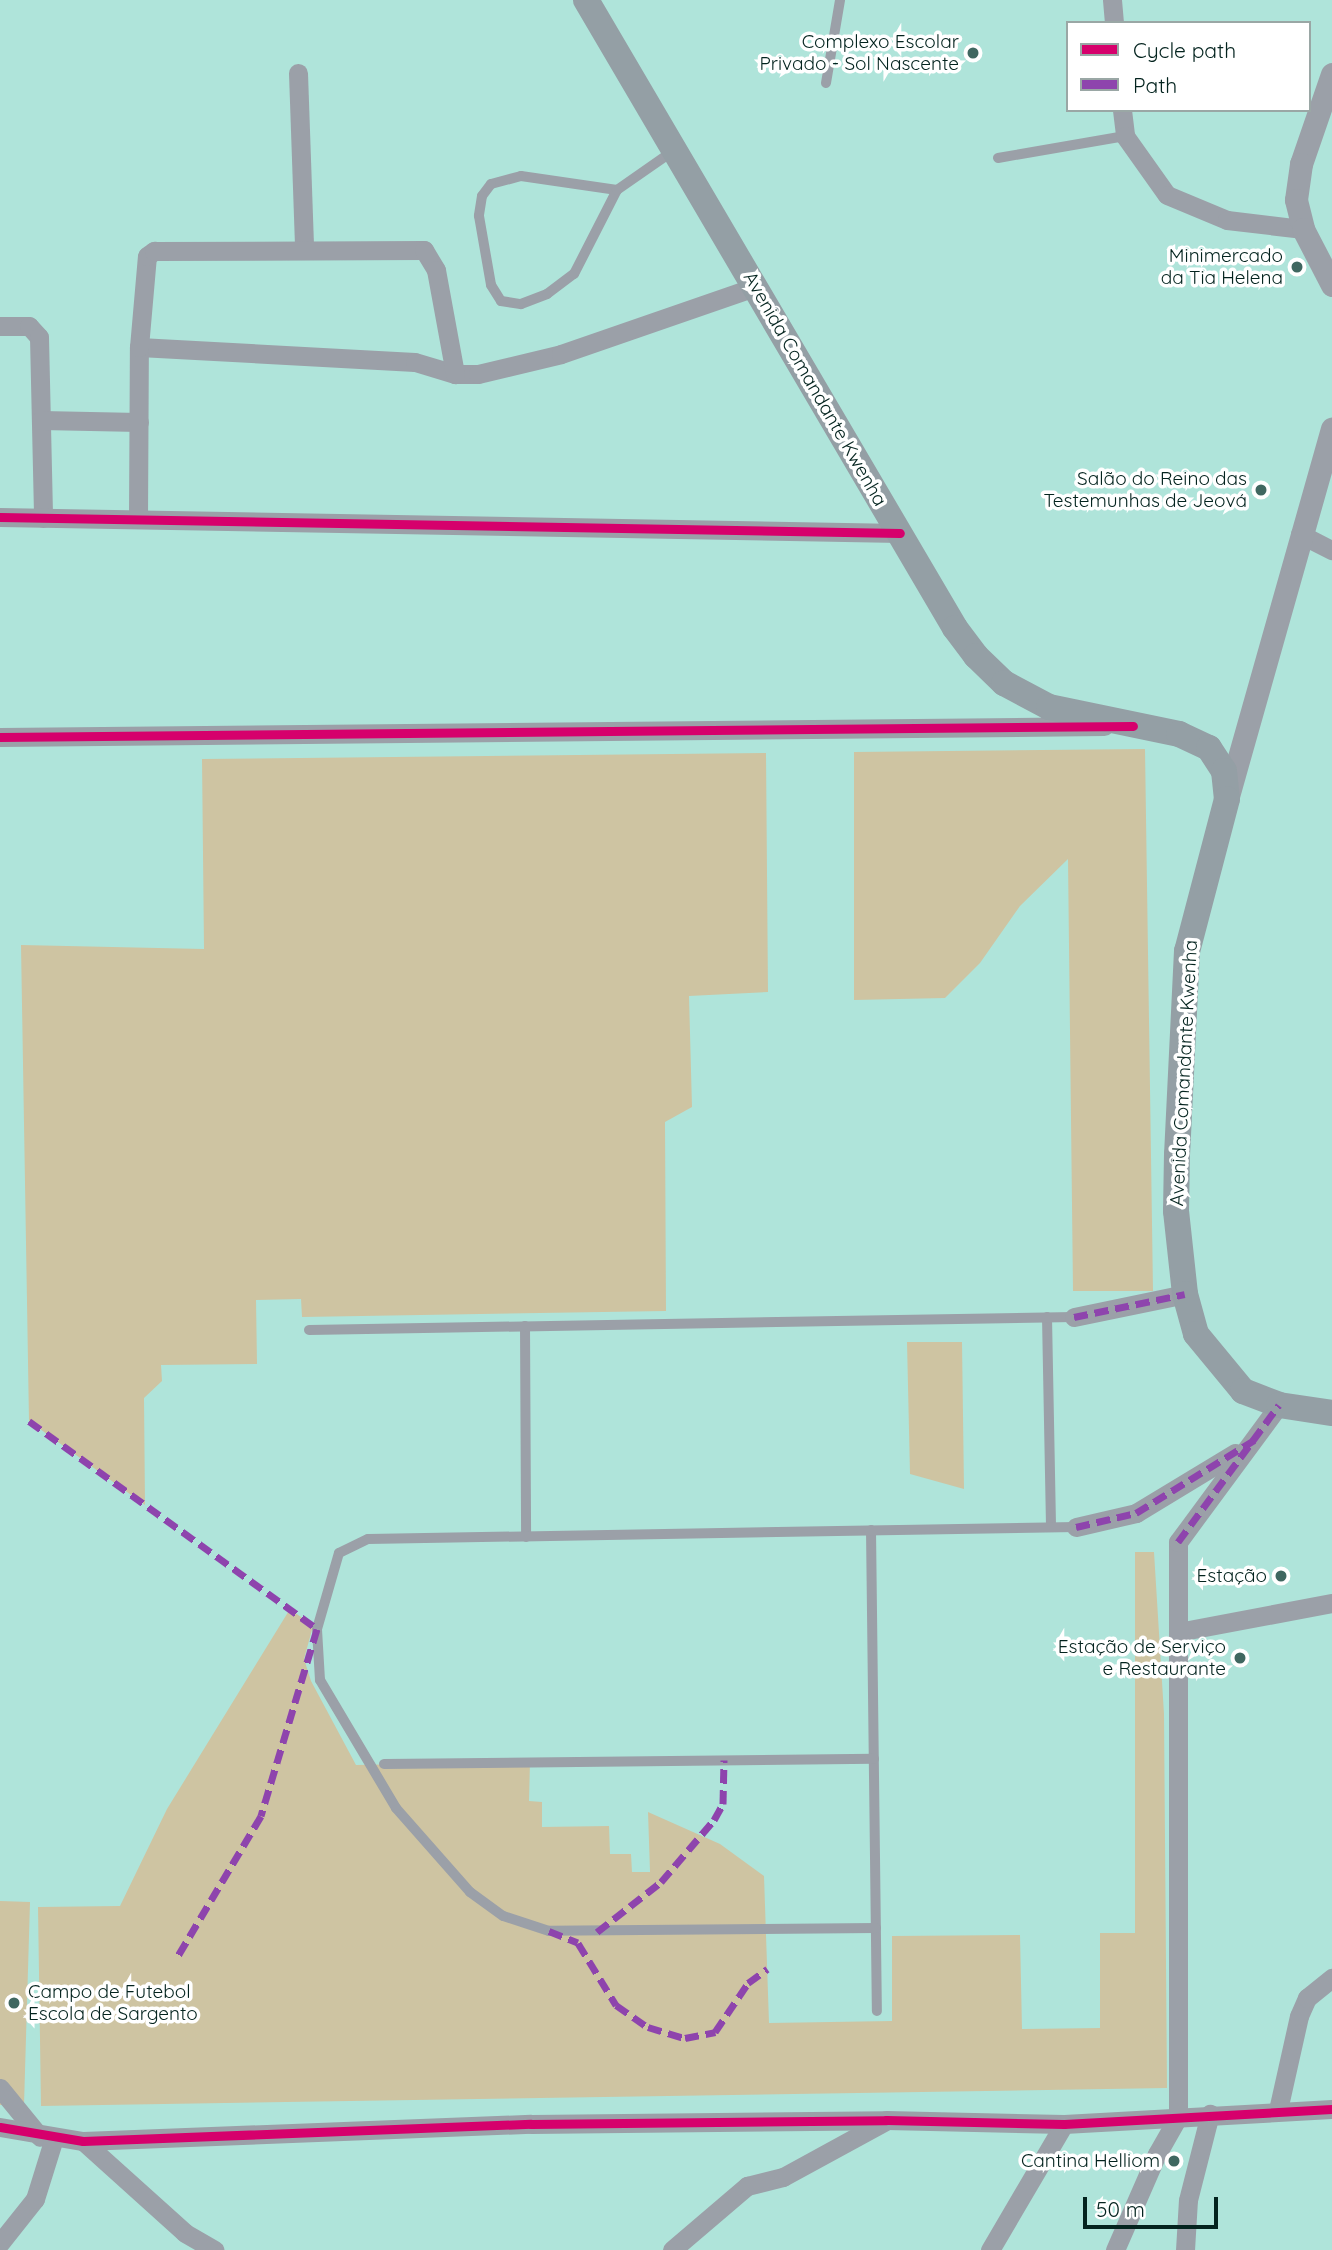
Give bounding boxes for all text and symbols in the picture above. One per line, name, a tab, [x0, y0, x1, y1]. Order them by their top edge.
legend	[1066, 21, 1311, 112]
place label: Complexo Escolar Privado - Sol Nascente	[759, 31, 959, 75]
text: Cycle path	[1133, 37, 1236, 63]
marker: Complexo Escolar Privado - Sol Nascente	[965, 45, 981, 61]
text: Path	[1133, 72, 1177, 98]
place label: Minimercado da Tia Helena	[1161, 245, 1283, 289]
marker: Minimercado da Tia Helena	[1289, 259, 1305, 275]
street label: Avenida Comandante Kwenha	[738, 268, 892, 510]
place label: Salão do Reino das Testemunhas de Jeová	[1044, 468, 1247, 512]
marker: Salão do Reino das Testemunhas de Jeová	[1253, 482, 1269, 498]
street label: Avenida Comandante Kwenha	[1166, 939, 1202, 1207]
place label: Estação	[1197, 1565, 1267, 1587]
marker: Estação	[1273, 1568, 1289, 1584]
place label: Estação de Serviço e Restaurante	[1058, 1636, 1226, 1680]
marker: Estação de Serviço e Restaurante	[1232, 1650, 1248, 1666]
place label: Campo de Futebol Escola de Sargento	[28, 1981, 198, 2025]
marker: Campo de Futebol Escola de Sargento	[6, 1995, 22, 2011]
place label: Cantina Helliom	[1021, 2150, 1160, 2172]
marker: Cantina Helliom	[1166, 2153, 1182, 2169]
scale bar	[1087, 2184, 1222, 2228]
text: 50 m	[1096, 2196, 1145, 2222]

